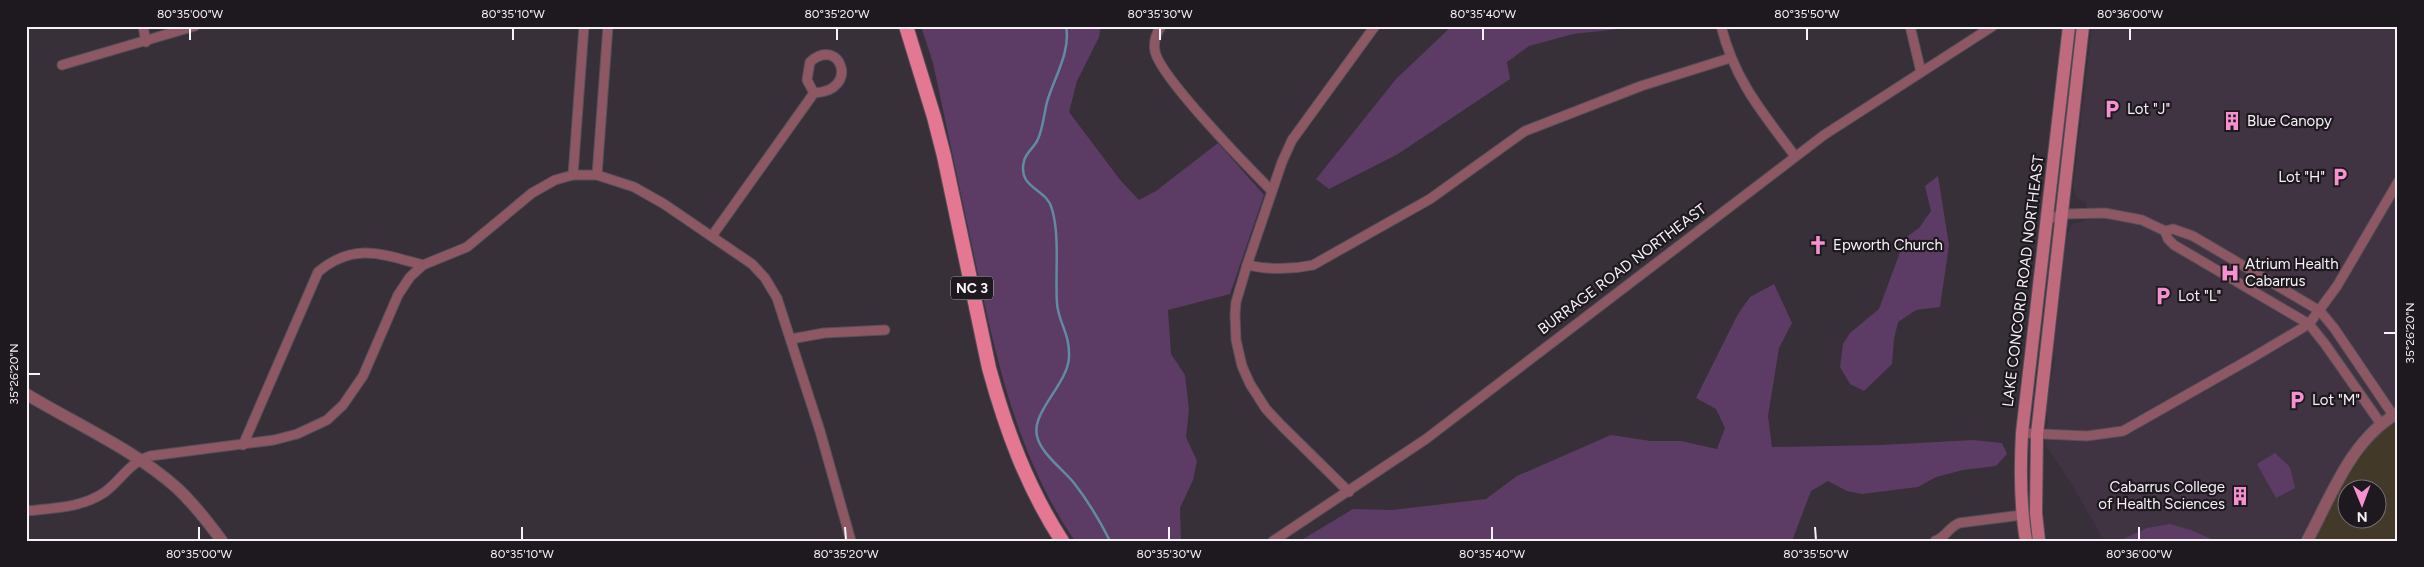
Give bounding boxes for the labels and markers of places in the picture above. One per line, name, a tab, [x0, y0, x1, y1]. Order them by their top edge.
parking icon: Lot "J"	[2101, 98, 2123, 120]
place label: Lot "J"	[2127, 100, 2170, 118]
building icon: Blue Canopy	[2221, 110, 2243, 132]
place label: Blue Canopy	[2247, 112, 2332, 130]
parking icon: Lot "H"	[2329, 166, 2351, 188]
place label: Lot "H"	[2278, 168, 2325, 186]
church icon: Epworth Church	[1807, 234, 1829, 256]
place label: Epworth Church	[1833, 236, 1943, 254]
place label: Atrium Health Cabarrus	[2245, 255, 2339, 290]
hospital icon: Atrium Health Cabarrus	[2219, 262, 2241, 284]
parking icon: Lot "L"	[2152, 285, 2174, 307]
place label: Lot "L"	[2178, 287, 2221, 305]
parking icon: Lot "M"	[2286, 389, 2308, 411]
place label: Lot "M"	[2312, 391, 2360, 409]
place label: Cabarrus College of Health Sciences	[2098, 478, 2225, 513]
building icon: Cabarrus College of Health Sciences	[2229, 485, 2251, 507]

